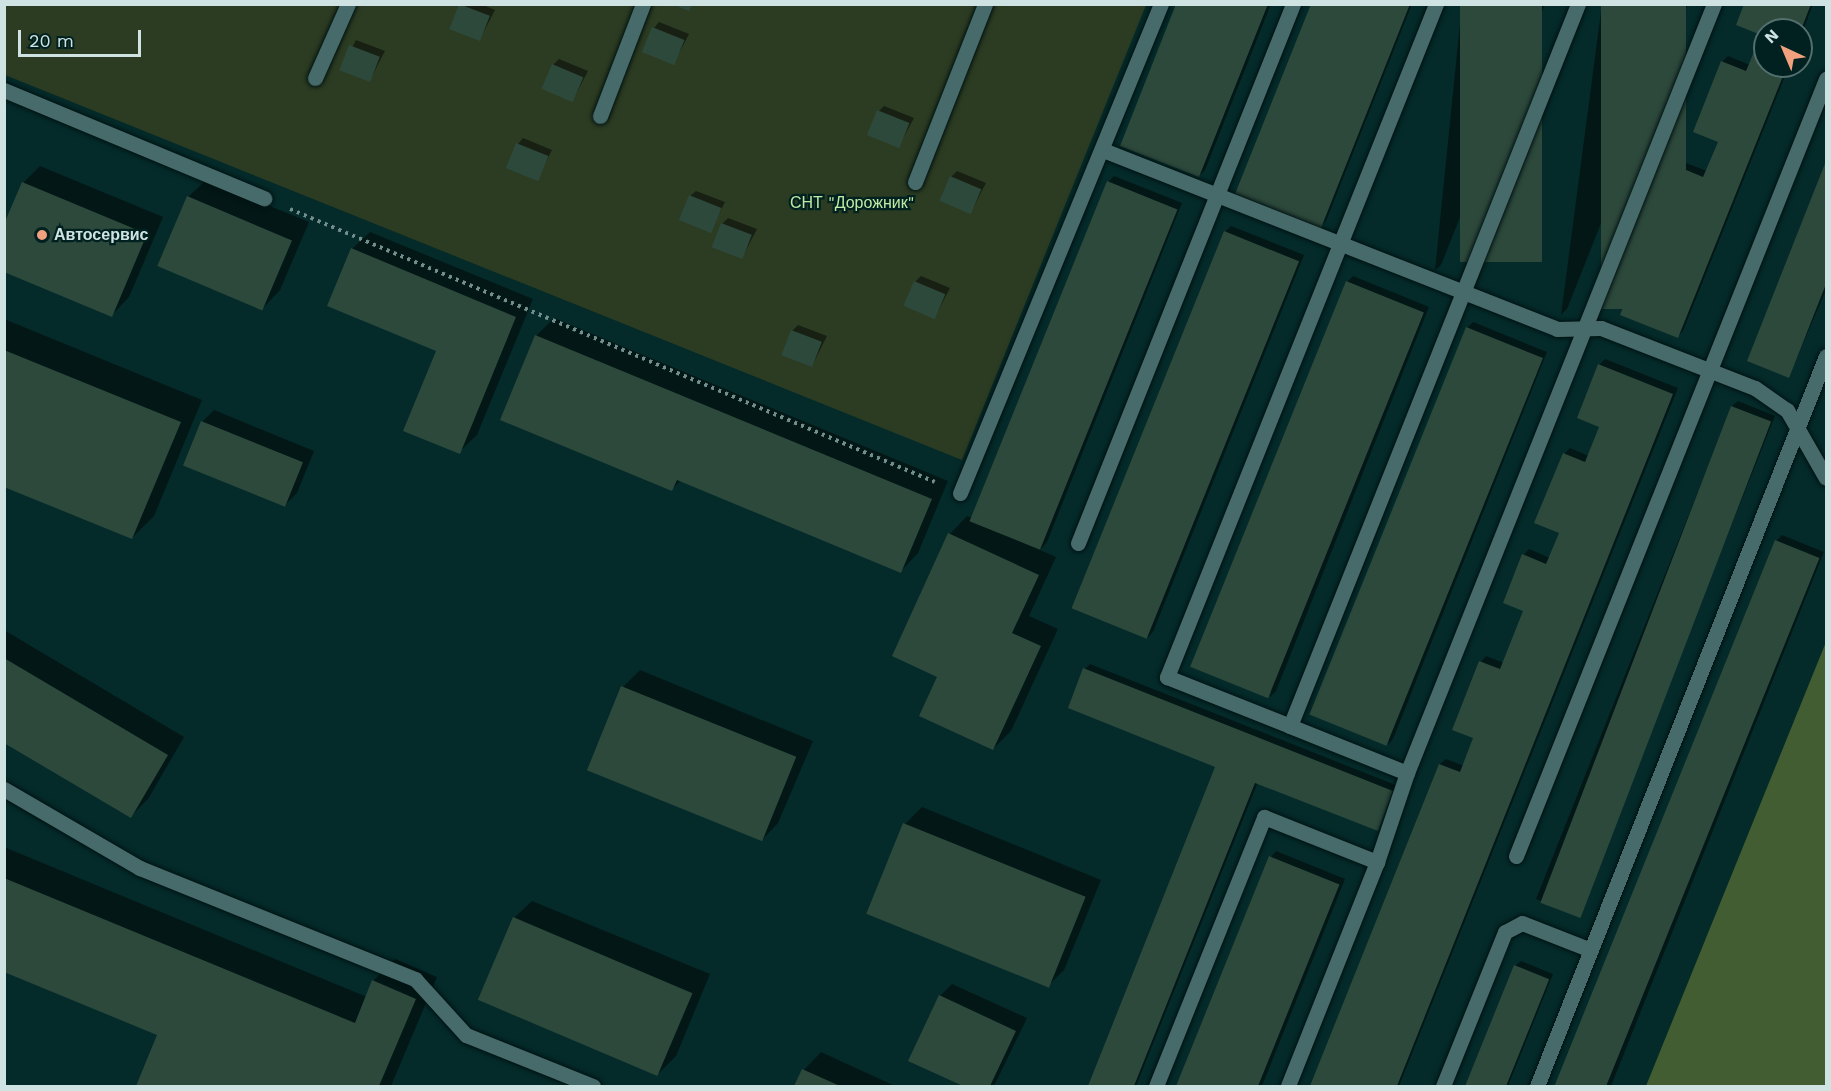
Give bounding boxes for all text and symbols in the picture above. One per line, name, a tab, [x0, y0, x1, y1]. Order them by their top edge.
scale bar	[21, 18, 144, 56]
north arrow	[1753, 18, 1813, 78]
text: N	[1761, 25, 1782, 47]
text: 20 m	[29, 30, 74, 51]
park label: СНТ "Дорожник"	[790, 193, 914, 213]
place label: Автосервис	[54, 225, 149, 245]
marker: Автосервис	[35, 228, 49, 242]

